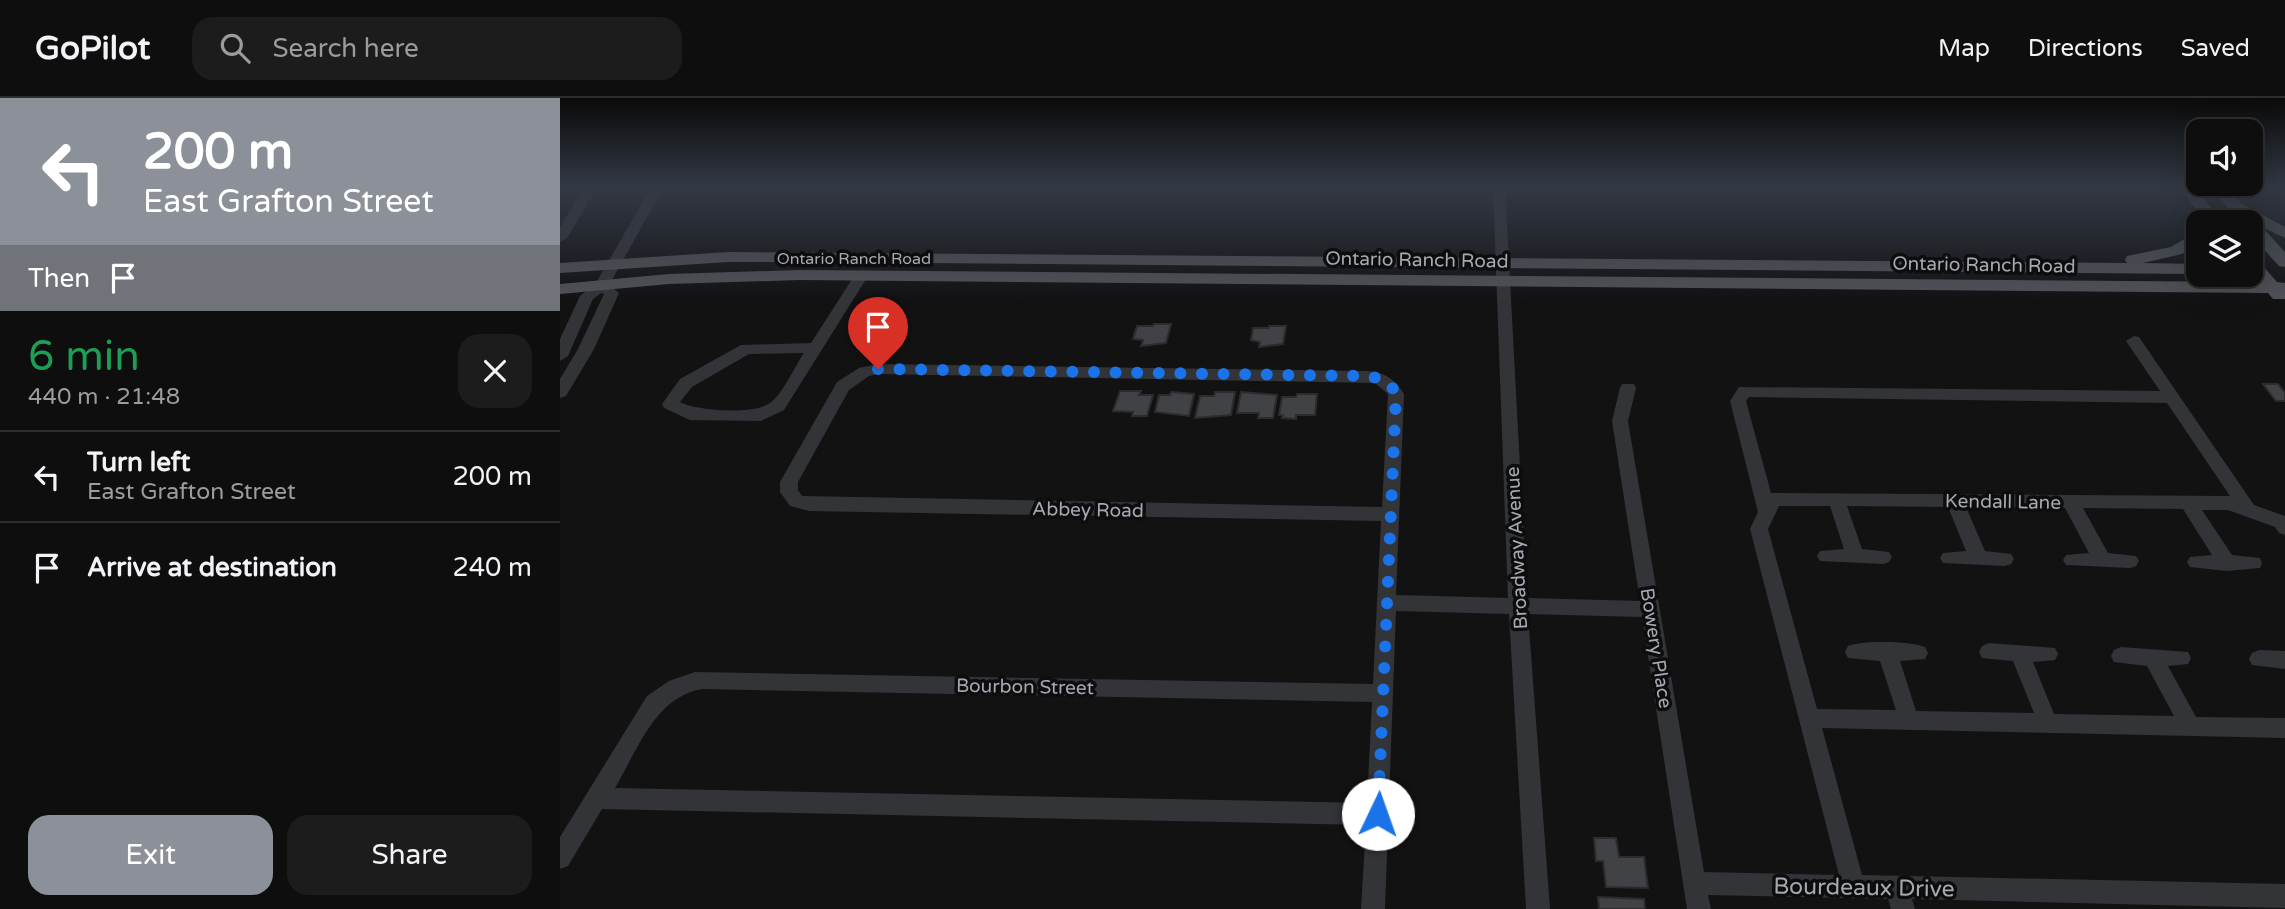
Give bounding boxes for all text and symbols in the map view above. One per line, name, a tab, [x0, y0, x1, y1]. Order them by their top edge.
search box	[192, 17, 682, 80]
text: GoPilot	[35, 29, 150, 68]
icon: search	[216, 29, 254, 67]
text: Search here	[272, 33, 419, 64]
text: Map	[1938, 34, 1990, 63]
text: Directions	[2028, 34, 2143, 63]
text: Saved	[2181, 34, 2250, 63]
map controls	[2186, 119, 2263, 287]
button: sound	[2186, 119, 2263, 196]
text: 200 m	[143, 123, 293, 182]
icon: left	[28, 126, 119, 217]
text: East Grafton Street	[143, 183, 434, 221]
button: layers	[2186, 210, 2263, 287]
street label: Ontario Ranch Road	[1325, 247, 1509, 273]
street label: Ontario Ranch Road	[777, 249, 931, 269]
street label: Ontario Ranch Road	[1892, 252, 2076, 278]
icon: arrive	[104, 259, 142, 297]
text: Then	[28, 263, 90, 294]
pin	[848, 297, 908, 369]
icon: arrive	[859, 308, 897, 346]
text: 6 min	[28, 331, 140, 382]
button: close	[458, 334, 532, 408]
text: 440 m · 21:48	[28, 383, 180, 411]
text: Turn left	[87, 447, 190, 478]
icon: left	[28, 458, 66, 496]
text: 200 m	[452, 461, 532, 492]
street label: Broadway Avenue	[1502, 466, 1532, 630]
text: East Grafton Street	[87, 478, 296, 506]
street label: Kendall Lane	[1945, 490, 2061, 514]
street label: Abbey Road	[1032, 498, 1144, 522]
icon: arrive	[28, 549, 66, 587]
text: Arrive at destination	[87, 552, 337, 583]
text: 240 m	[452, 552, 532, 583]
street label: Bowery Place	[1636, 586, 1676, 710]
street label: Bourbon Street	[956, 675, 1094, 699]
position arrow	[1341, 777, 1415, 851]
button: Exit	[28, 815, 273, 895]
button: Share	[287, 815, 532, 895]
street label: Bourdeaux Drive	[1773, 872, 1955, 904]

